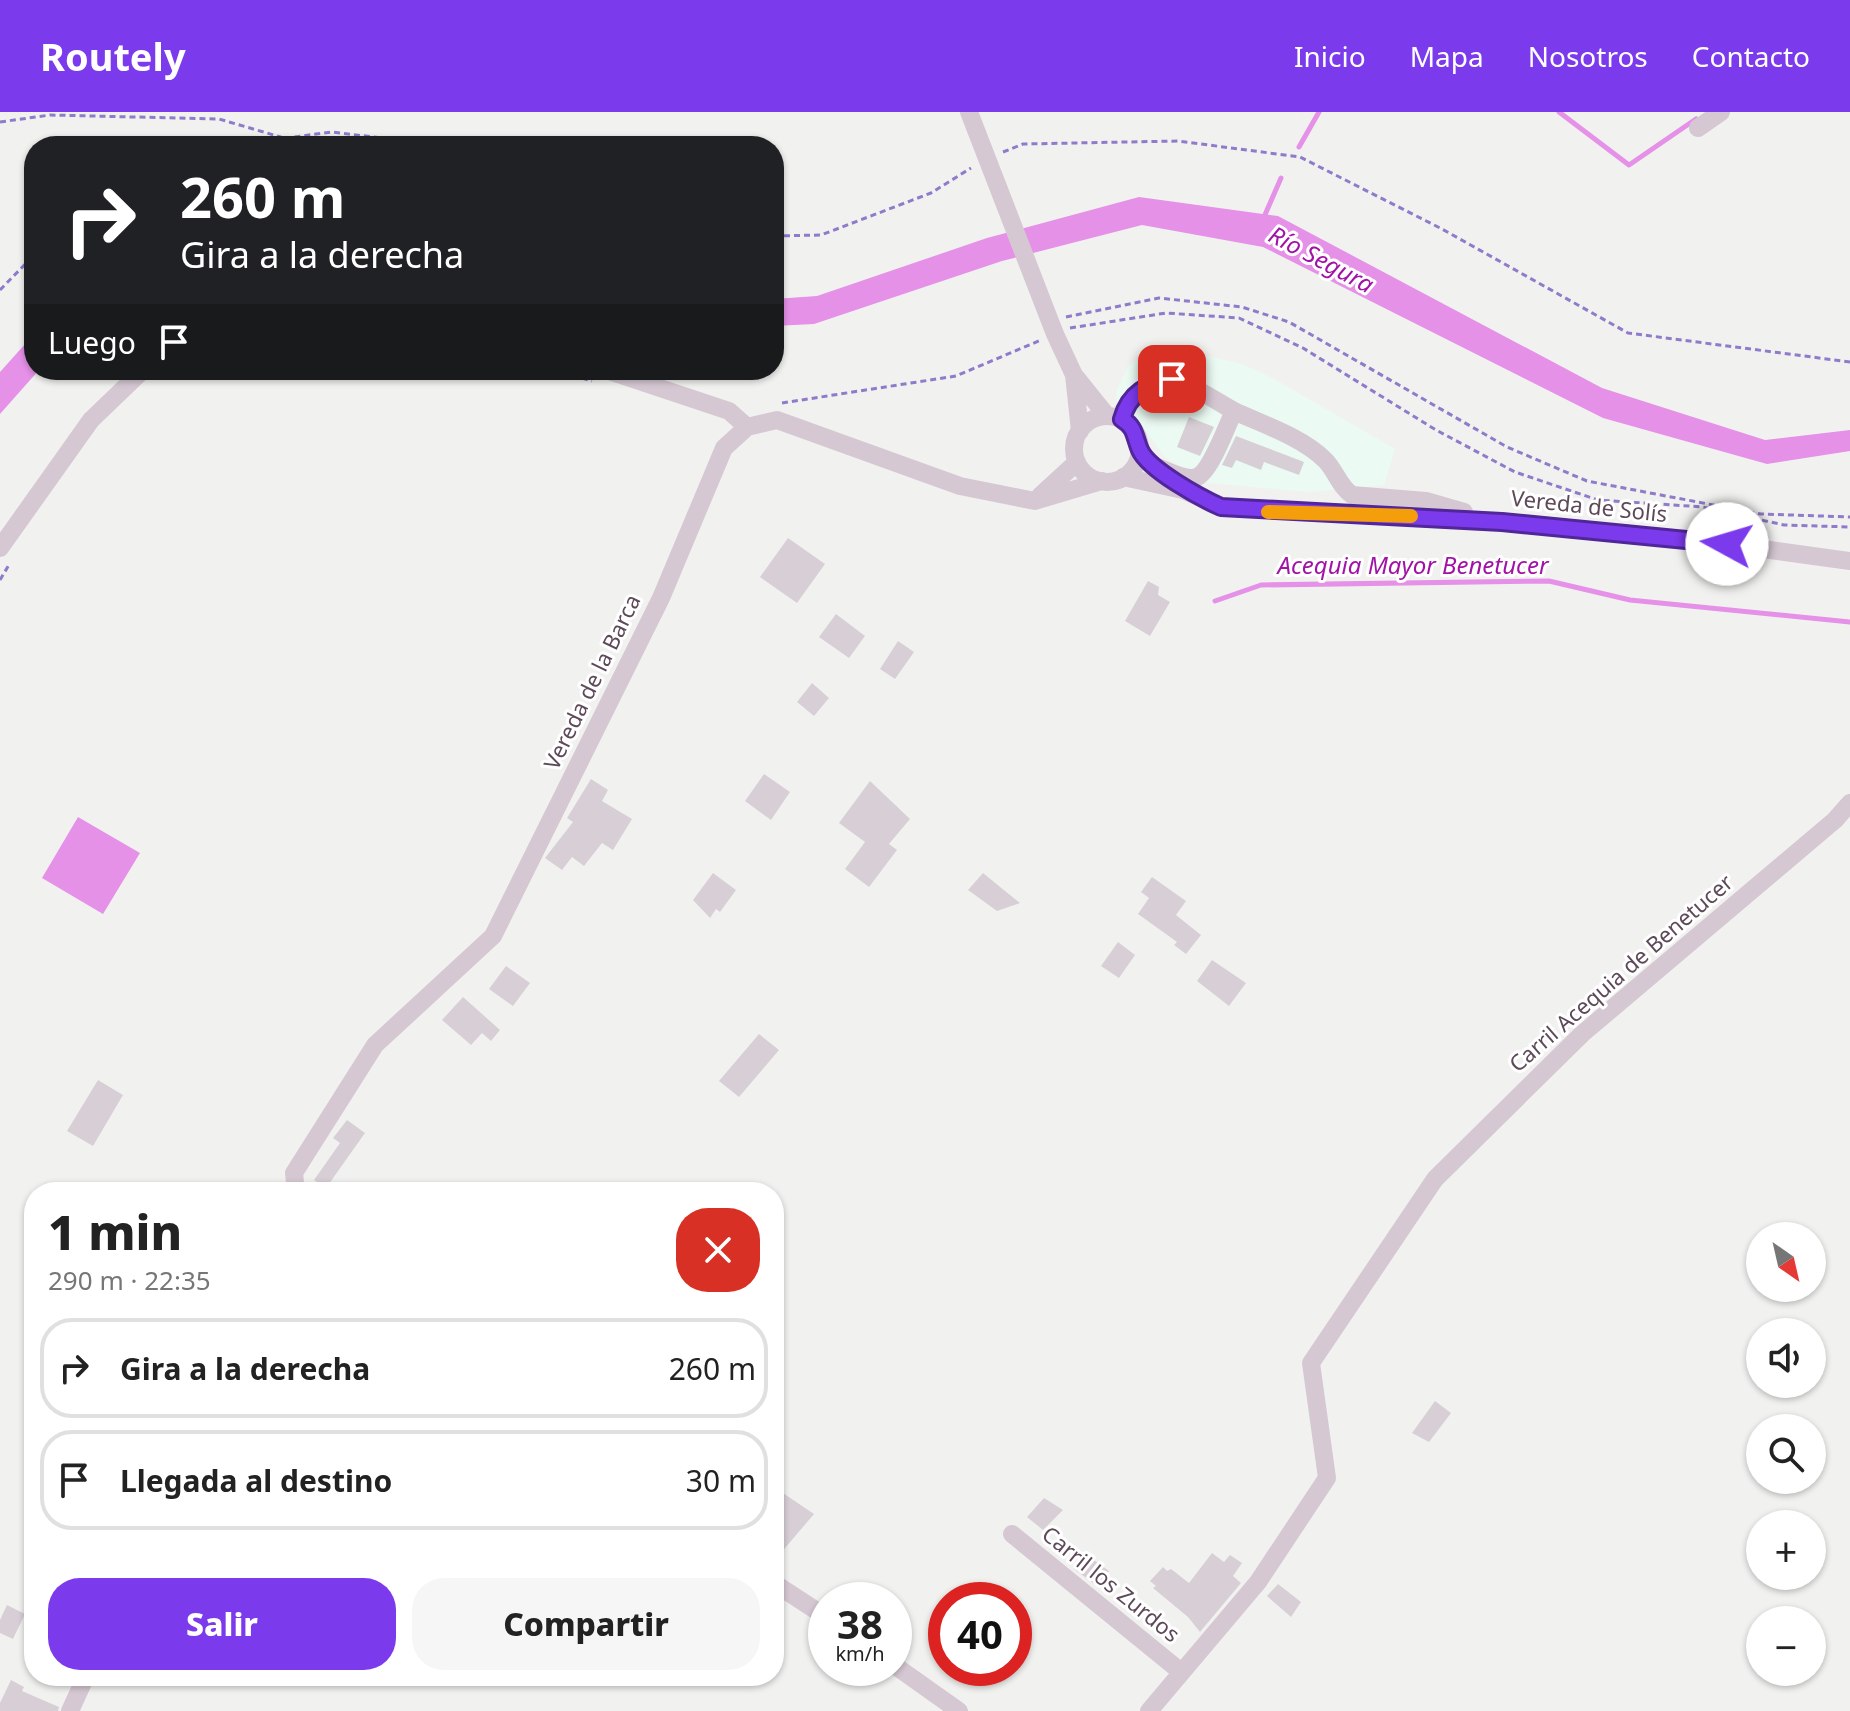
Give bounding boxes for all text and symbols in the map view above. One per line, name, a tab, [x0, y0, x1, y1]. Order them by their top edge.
text: Routely	[40, 30, 186, 82]
text: Inicio	[1294, 37, 1366, 75]
text: Mapa	[1410, 37, 1484, 75]
text: Nosotros	[1528, 37, 1648, 75]
text: Contacto	[1692, 37, 1810, 75]
text: 260 m	[180, 158, 345, 234]
icon: right	[48, 168, 152, 272]
water label: Río Segura	[1263, 217, 1380, 300]
text: Gira a la derecha	[180, 230, 464, 279]
icon: arrive	[152, 320, 196, 364]
text: Luego	[48, 322, 136, 363]
pin	[1138, 345, 1206, 413]
icon: arrive	[1150, 357, 1194, 401]
street label: Vereda de Solís	[1510, 482, 1669, 528]
position arrow	[1685, 502, 1769, 586]
water label: Acequia Mayor Benetucer	[1275, 548, 1550, 581]
street label: Vereda de la Barca	[536, 589, 647, 774]
street label: Carril Acequia de Benetucer	[1502, 867, 1739, 1078]
text: 1 min	[48, 1199, 182, 1264]
button: close	[676, 1208, 760, 1292]
north arrow	[1746, 1222, 1826, 1302]
map controls	[1746, 1222, 1826, 1686]
text: 290 m · 22:35	[48, 1262, 211, 1298]
button: sound	[1746, 1318, 1826, 1398]
icon: right	[52, 1346, 96, 1390]
text: Gira a la derecha	[120, 1348, 370, 1389]
text: 260 m	[669, 1348, 756, 1389]
button: search	[1746, 1414, 1826, 1494]
icon: arrive	[52, 1458, 96, 1502]
text: Llegada al destino	[120, 1460, 392, 1501]
text: 30 m	[686, 1460, 756, 1501]
button: +	[1746, 1510, 1826, 1590]
street label: Carril los Zurdos	[1037, 1518, 1187, 1648]
button: Salir	[48, 1578, 396, 1670]
button: Compartir	[412, 1578, 760, 1670]
speed limit sign: 40	[928, 1582, 1032, 1686]
text: 38	[837, 1596, 883, 1651]
button: −	[1746, 1606, 1826, 1686]
text: km/h	[835, 1640, 885, 1667]

